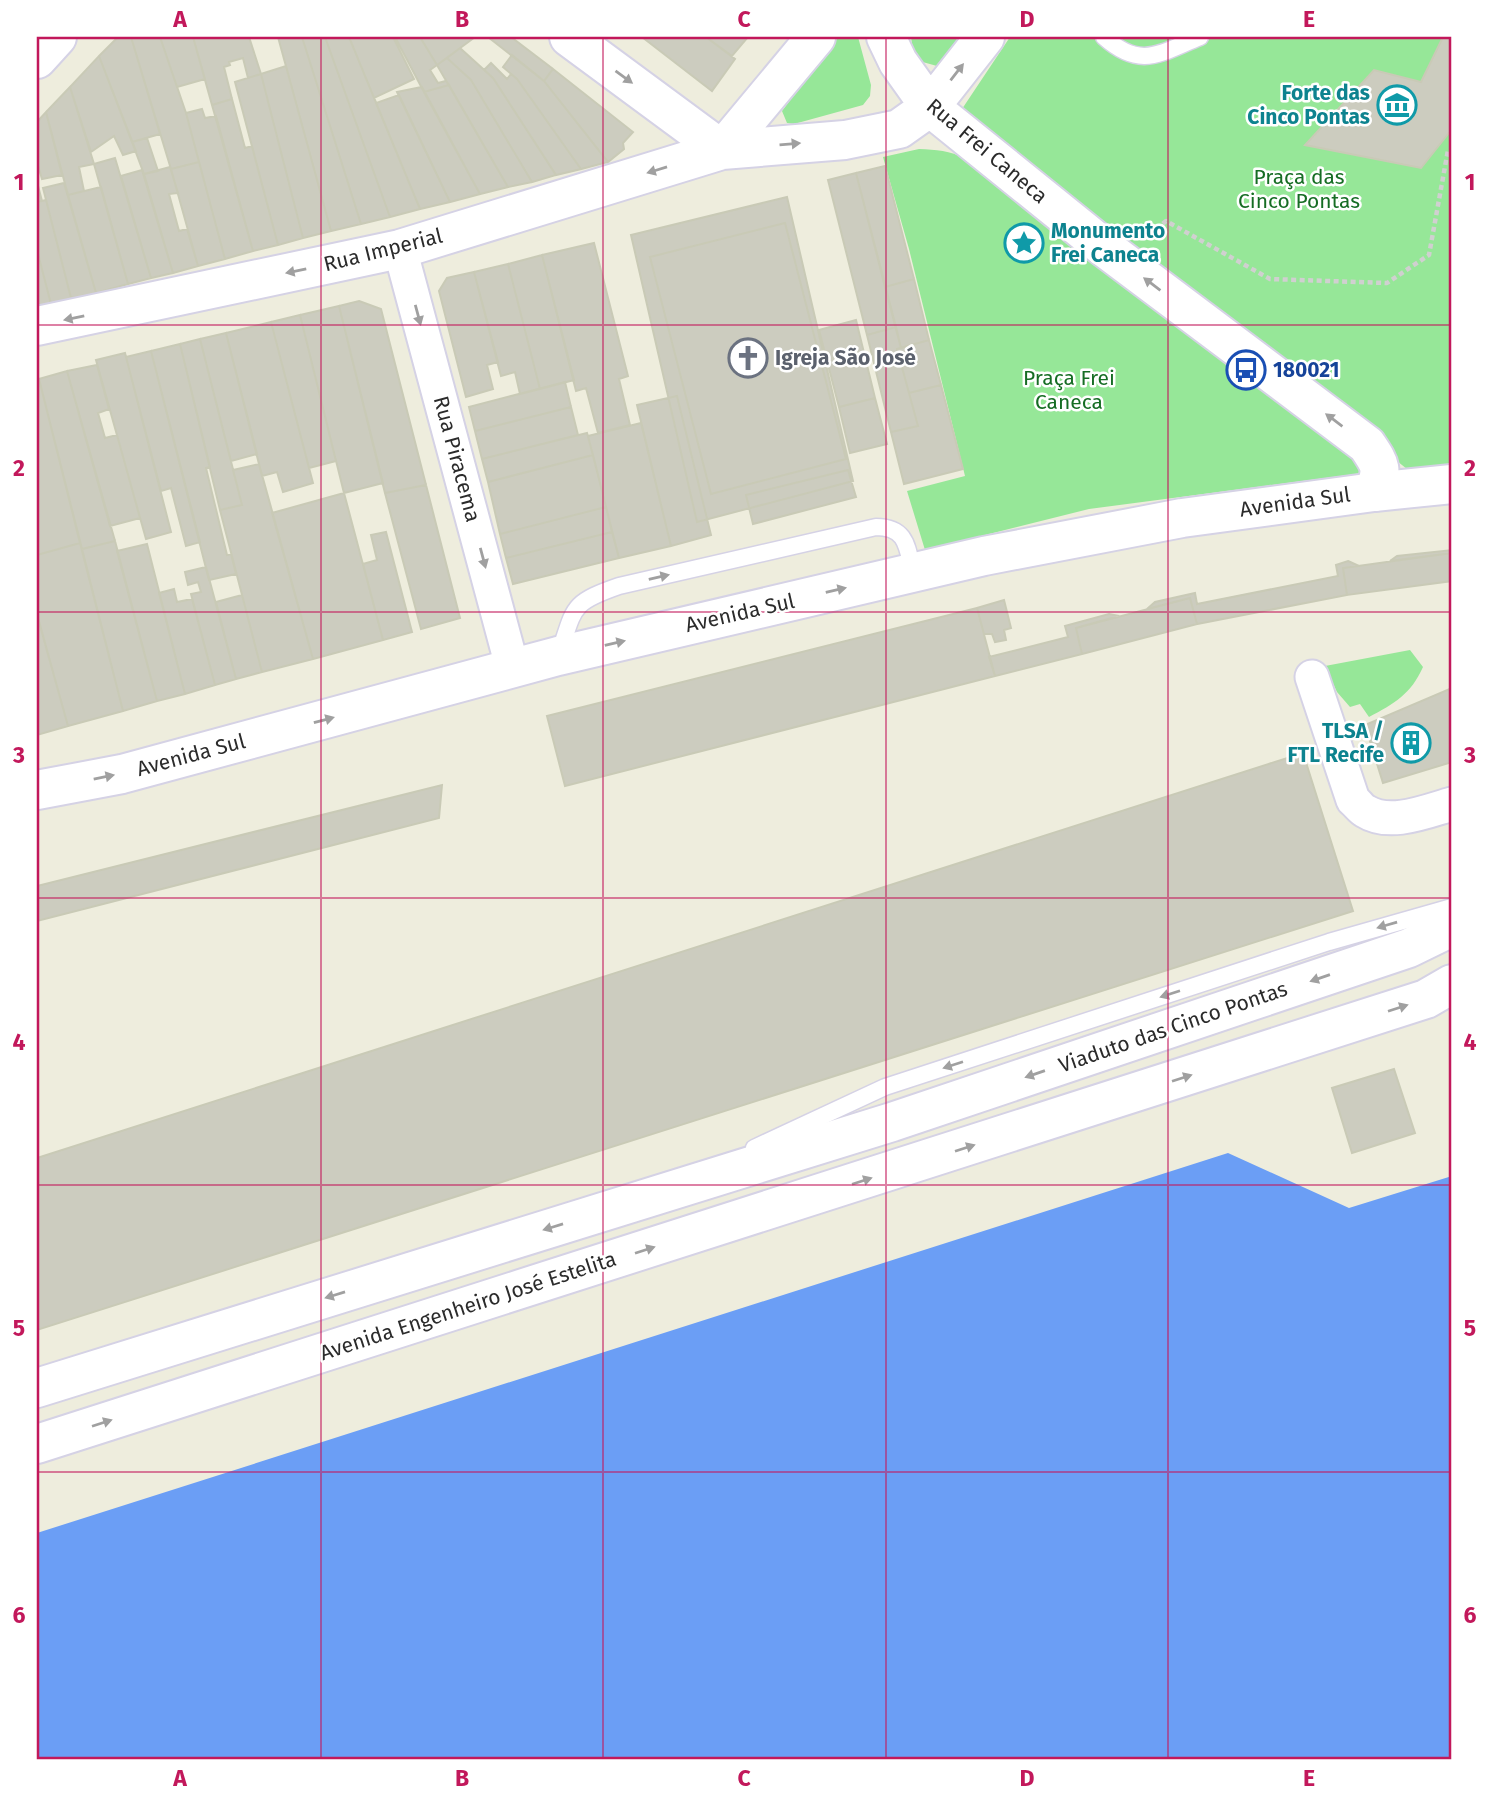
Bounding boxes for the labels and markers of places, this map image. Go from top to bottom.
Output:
place label: Forte das Cinco Pontas [1247,80,1370,130]
museum icon: Forte das Cinco Pontas [1376,84,1418,126]
place label: Monumento Frei Caneca [1051,218,1165,268]
place icon: Monumento Frei Caneca [1003,222,1045,264]
church icon: Igreja São José [727,337,769,379]
place label: Igreja São José [775,345,916,371]
bus stop icon: 180021 [1225,349,1267,391]
place label: 180021 [1273,357,1339,383]
place label: TLSA / FTL Recife [1288,718,1384,768]
building icon: TLSA / FTL Recife [1390,722,1432,764]

